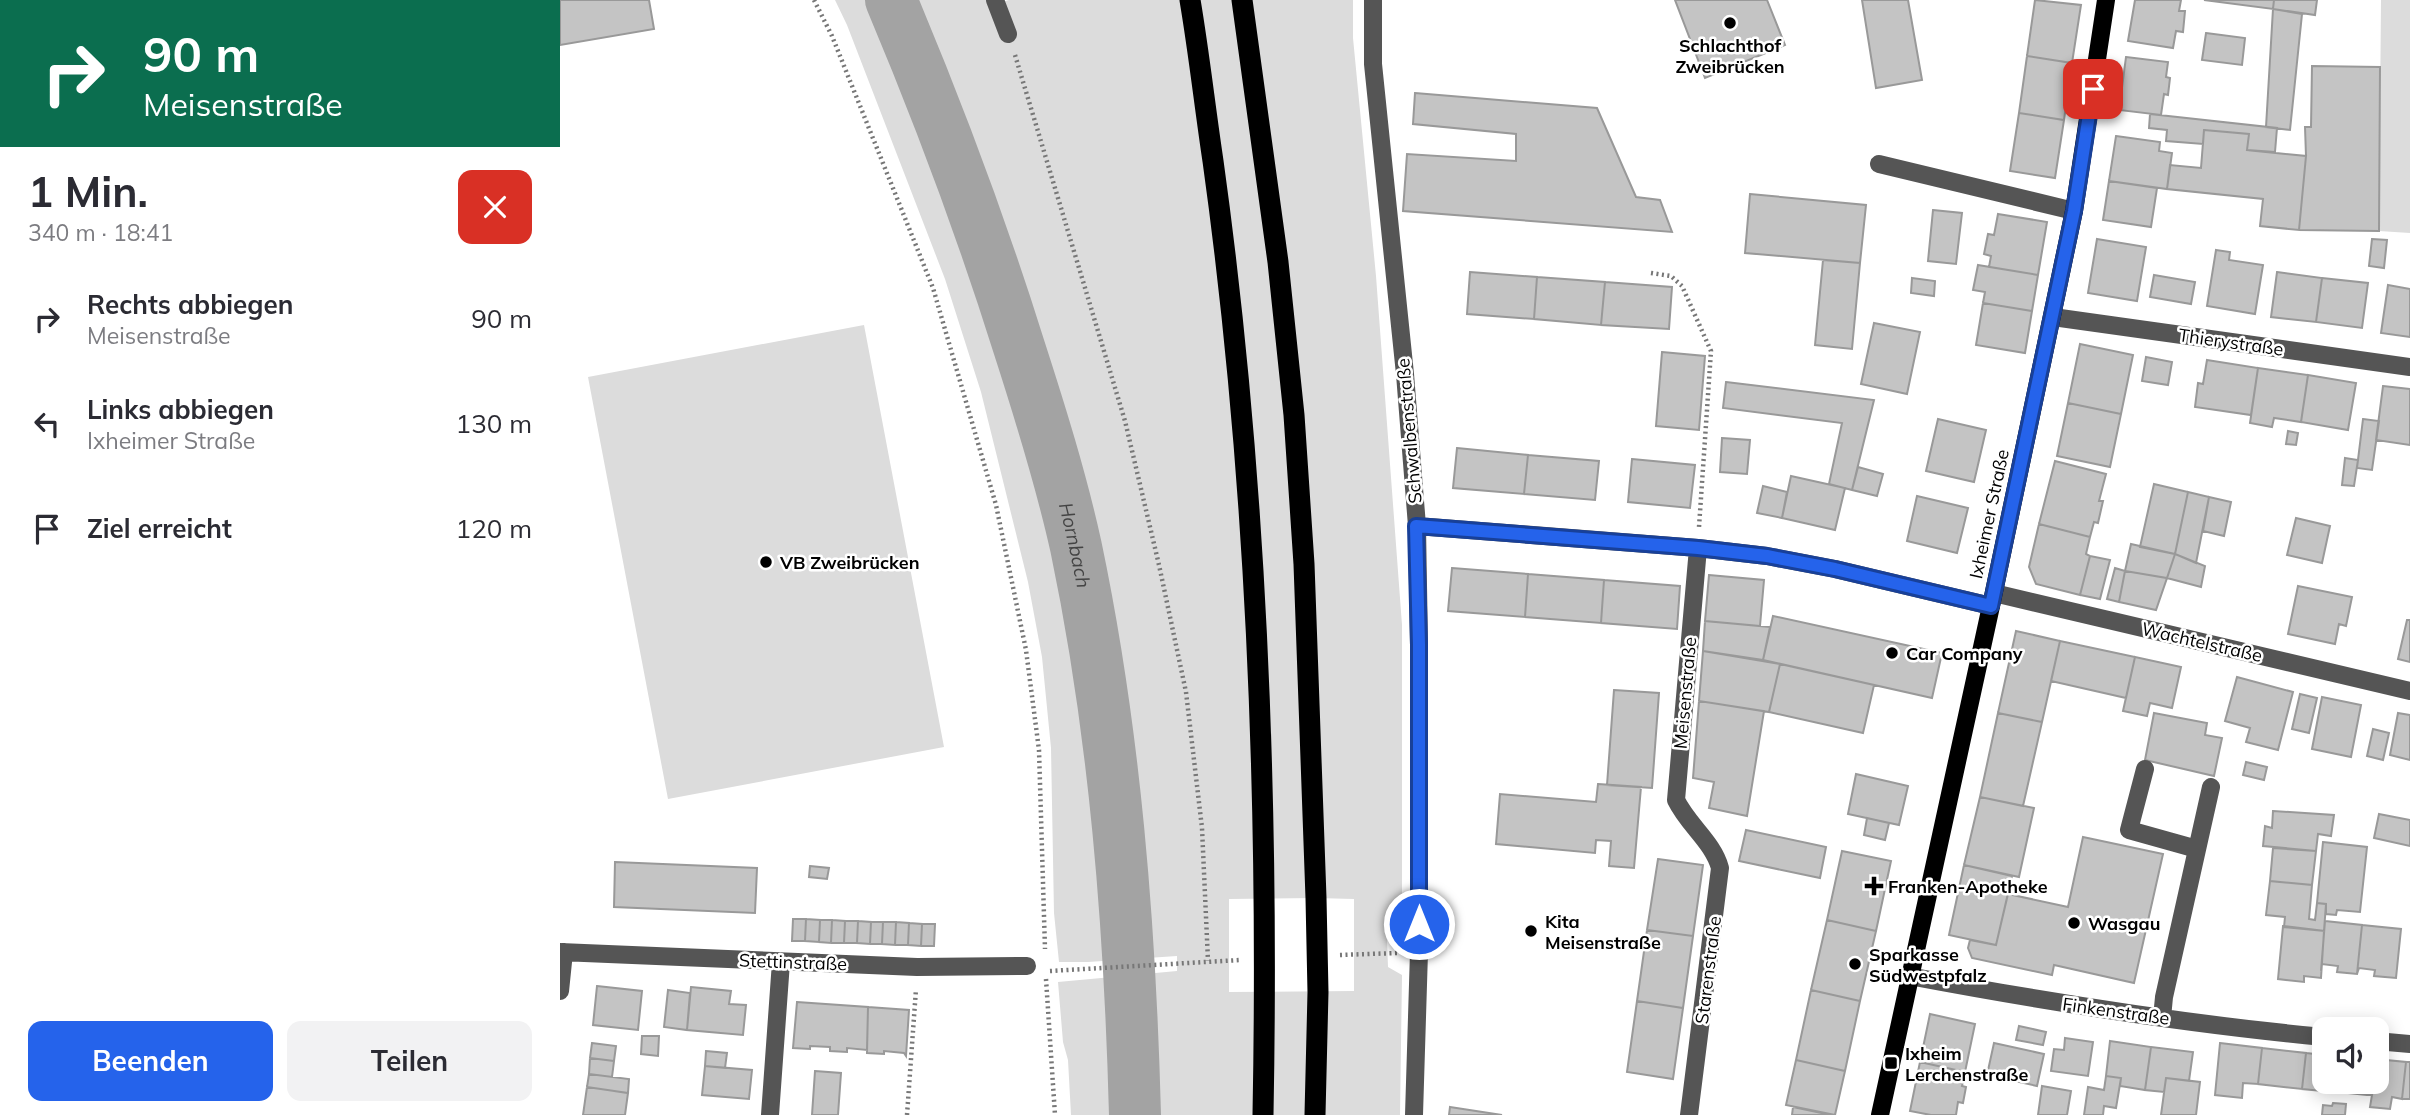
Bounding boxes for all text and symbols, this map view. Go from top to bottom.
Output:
marker: Schlachthof Zweibrücken [1722,15,1738,31]
text: 90 m [143,23,259,84]
icon: right [28,28,119,119]
place label: Schlachthof Zweibrücken [1675,34,1785,78]
pin [2063,59,2123,119]
icon: arrive [2074,70,2112,108]
text: Meisenstraße [143,84,343,124]
text: 1 Min. [28,165,148,218]
button: close [458,170,532,244]
text: 340 m · 18:41 [28,218,173,247]
text: Rechts abbiegen [87,288,293,321]
icon: right [28,300,66,338]
text: 90 m [471,302,532,335]
text: Meisenstraße [87,321,231,350]
street label: Thierystraße [2177,323,2285,361]
street label: Schwalbenstraße [1391,357,1427,505]
text: Links abbiegen [87,393,274,426]
icon: left [28,405,66,443]
text: 130 m [456,407,532,440]
text: Ixheimer Straße [87,426,255,455]
street label: Ixheimer Straße [1964,447,2014,581]
water label: Hornbach [1054,500,1096,590]
icon: arrive [28,510,66,548]
text: Ziel erreicht [87,512,232,545]
text: 120 m [456,512,532,545]
place label: VB Zweibrücken [779,551,920,574]
marker: VB Zweibrücken [758,554,774,570]
street label: Wachtelstraße [2139,617,2265,667]
street label: Meisenstraße [1669,636,1701,750]
place label: Car Company [1906,642,2023,665]
marker: Car Company [1884,645,1900,661]
place label: Franken-Apotheke [1888,875,2048,898]
marker: Franken-Apotheke [1866,878,1882,894]
position arrow [1382,887,1456,961]
place label: Kita Meisenstraße [1545,910,1661,954]
place label: Wasgau [2088,912,2160,935]
street label: Starenstraße [1690,915,1726,1025]
marker: Wasgau [2066,915,2082,931]
marker: Kita Meisenstraße [1523,923,1539,939]
place label: Sparkasse Südwestpfalz [1869,943,1987,987]
street label: Stettinstraße [739,949,847,975]
marker: Sparkasse Südwestpfalz [1847,956,1863,972]
street label: Finkenstraße [2061,992,2171,1030]
map controls [2312,1017,2389,1094]
button: sound [2312,1017,2389,1094]
button: Beenden [28,1021,273,1101]
button: Teilen [287,1021,532,1101]
place label: Ixheim Lerchenstraße [1905,1042,2028,1086]
marker: Ixheim Lerchenstraße [1883,1055,1899,1071]

